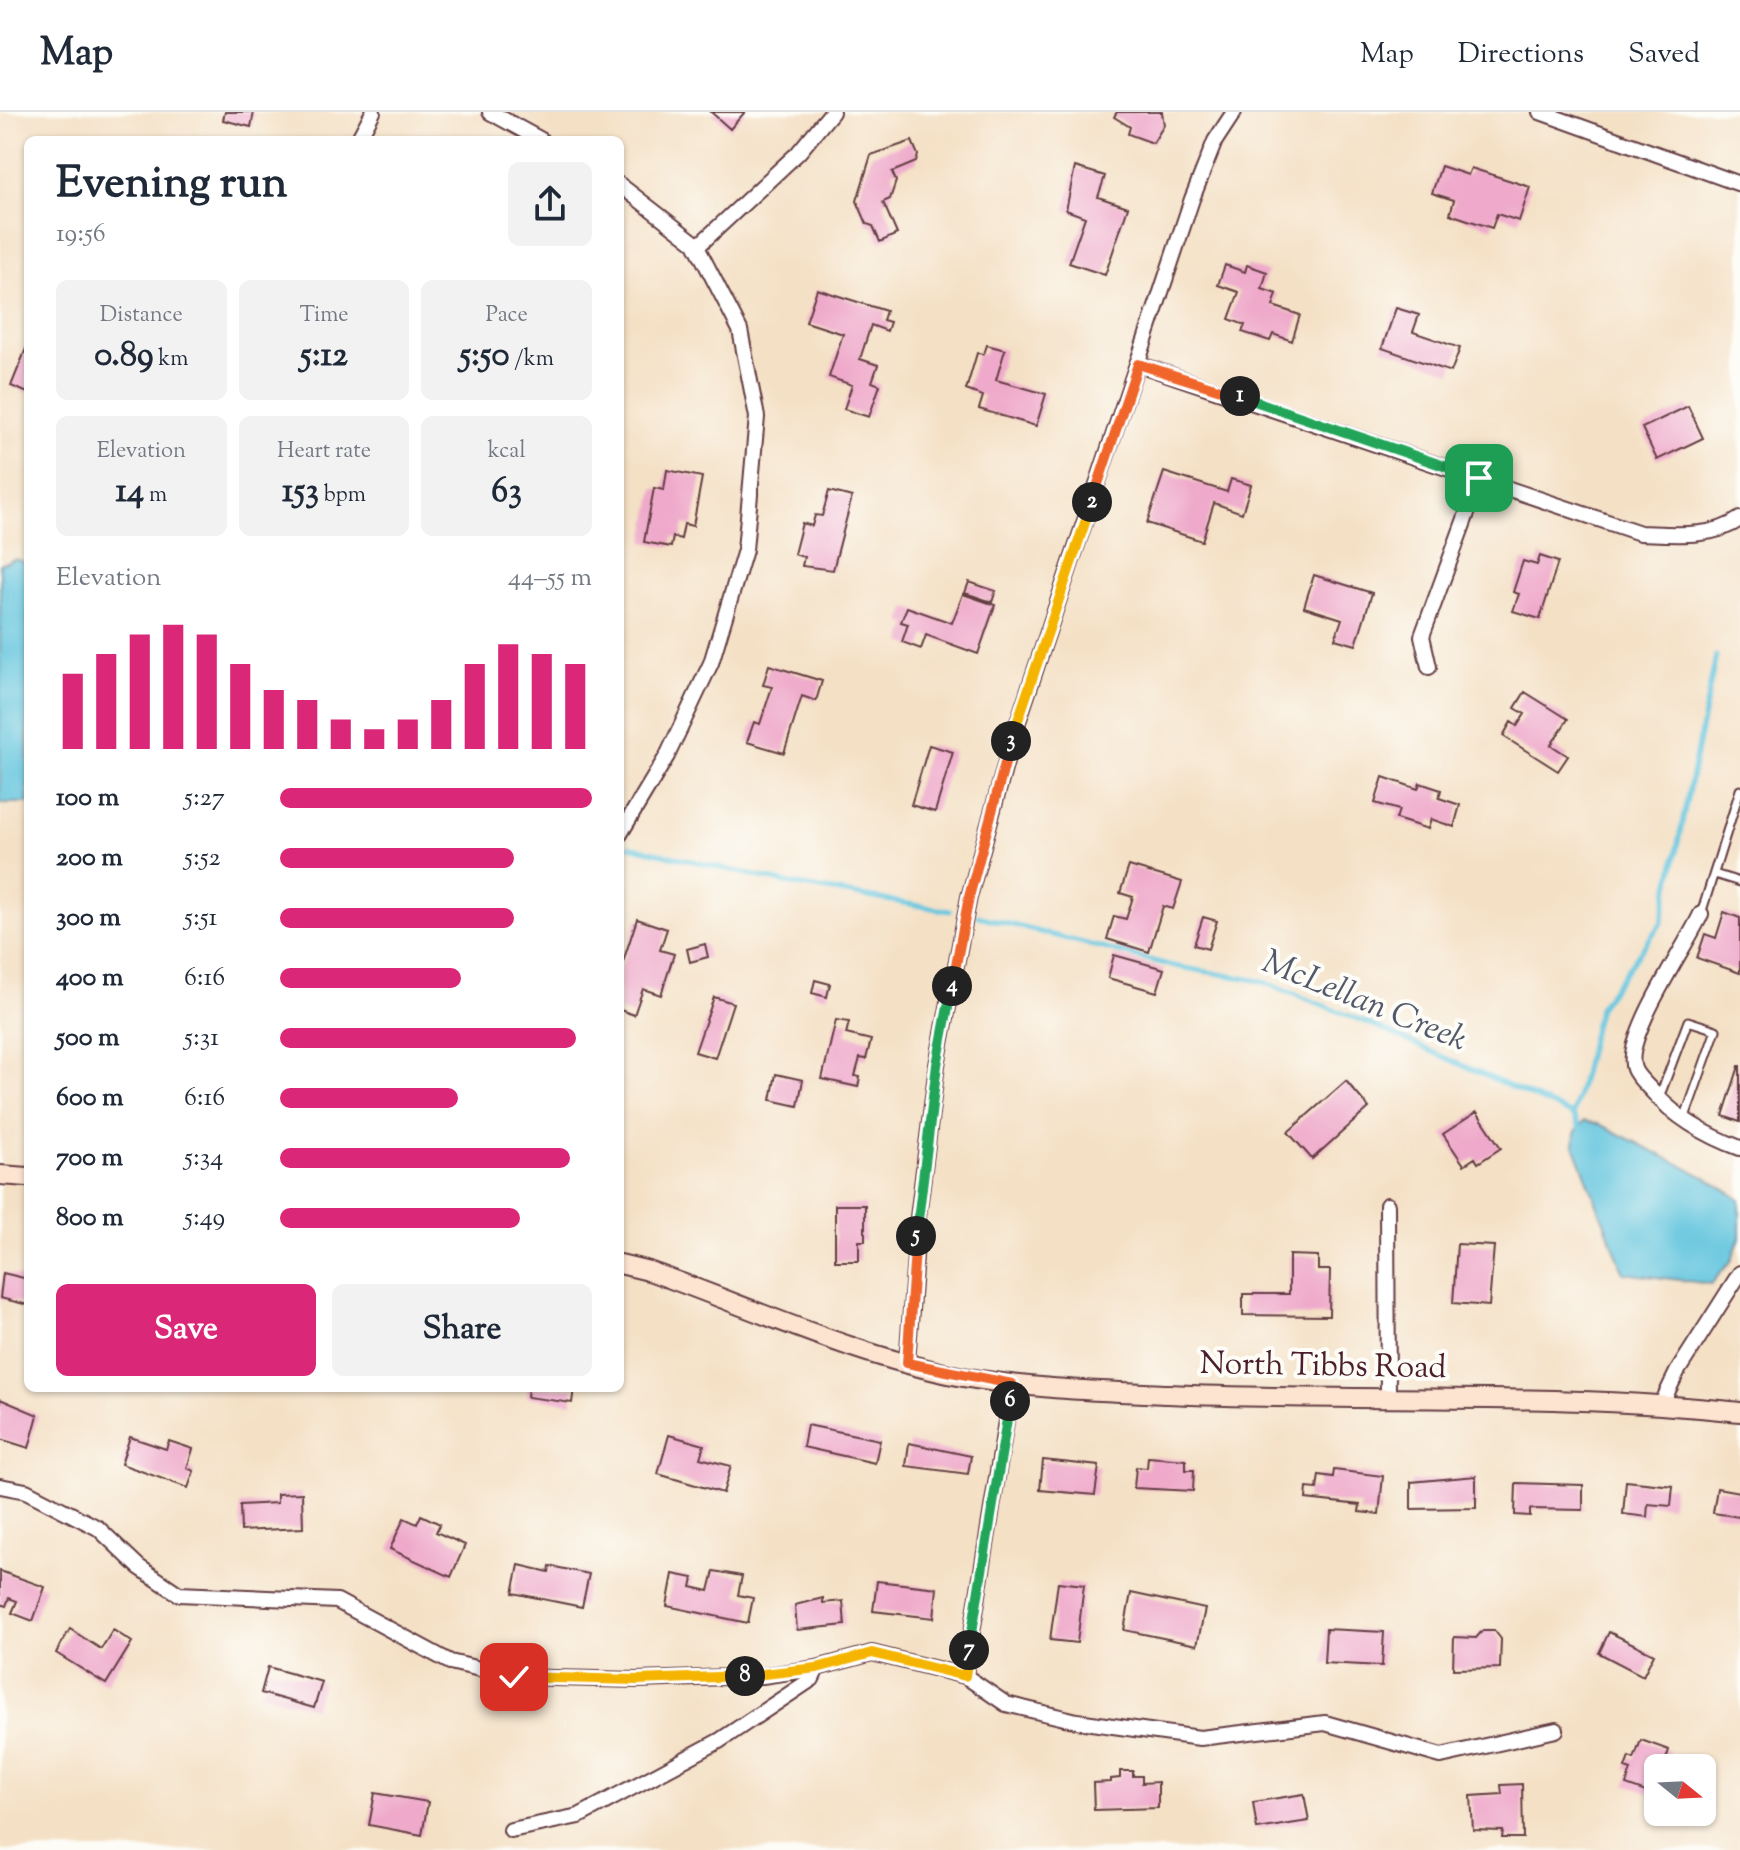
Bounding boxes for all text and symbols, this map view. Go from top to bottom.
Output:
text: Map [40,28,113,82]
text: Map [1360,35,1414,75]
text: Directions [1458,35,1584,75]
text: Saved [1628,35,1700,75]
text: Evening run [56,154,288,217]
button: share [508,162,592,246]
text: 19:56 [56,216,106,253]
text: Distance [100,300,183,332]
text: Time [300,300,348,332]
text: Pace [486,300,528,332]
text: 0.89 [94,332,153,381]
text: 5:12 [300,332,348,381]
text: 5:50 [459,332,509,381]
text: km [153,344,188,376]
text: /km [509,344,554,376]
pin: 1 [1220,376,1260,416]
text: 1 [1236,380,1244,412]
text: Elevation [97,436,186,468]
text: Heart rate [277,436,371,468]
text: kcal [488,436,526,468]
pin [1445,444,1513,512]
icon: arrive [1457,456,1501,500]
text: 14 [116,468,144,517]
text: 153 [282,468,319,517]
text: 63 [491,468,522,517]
text: m [144,480,167,512]
text: bpm [319,480,366,512]
pin: 2 [1072,482,1112,522]
text: 2 [1087,486,1097,518]
text: Elevation [56,560,161,597]
text: 44–55 m [508,560,592,597]
pin: 3 [991,721,1031,761]
text: 3 [1007,725,1015,757]
text: 100 m [56,780,119,817]
text: 5:27 [184,780,225,817]
text: 200 m [56,840,123,877]
text: 5:52 [184,840,221,877]
text: 300 m [56,900,121,937]
text: 5:51 [184,900,217,937]
water label: McLellan Creek [1254,939,1474,1065]
text: 400 m [56,960,123,997]
text: 6:16 [184,960,225,997]
pin: 4 [932,966,972,1006]
text: 4 [946,970,958,1002]
text: 500 m [56,1020,119,1057]
text: 5:31 [184,1020,219,1057]
text: 600 m [56,1080,123,1117]
text: 6:16 [184,1080,225,1117]
text: 700 m [56,1140,123,1177]
text: 5:34 [184,1140,223,1177]
text: 800 m [56,1200,124,1237]
text: 5:49 [184,1200,225,1237]
pin: 5 [896,1216,936,1256]
text: 5 [912,1220,920,1252]
button: Save [56,1284,316,1376]
button: Share [332,1284,592,1376]
street label: North Tibbs Road [1199,1342,1447,1392]
pin: 6 [990,1381,1030,1421]
text: 6 [1005,1385,1015,1417]
pin: 7 [949,1630,989,1670]
text: 7 [963,1634,975,1666]
pin [480,1643,548,1711]
icon: check [492,1655,536,1699]
pin: 8 [725,1656,765,1696]
text: 8 [739,1660,751,1692]
north arrow [1644,1754,1716,1826]
map controls [1644,1754,1716,1826]

